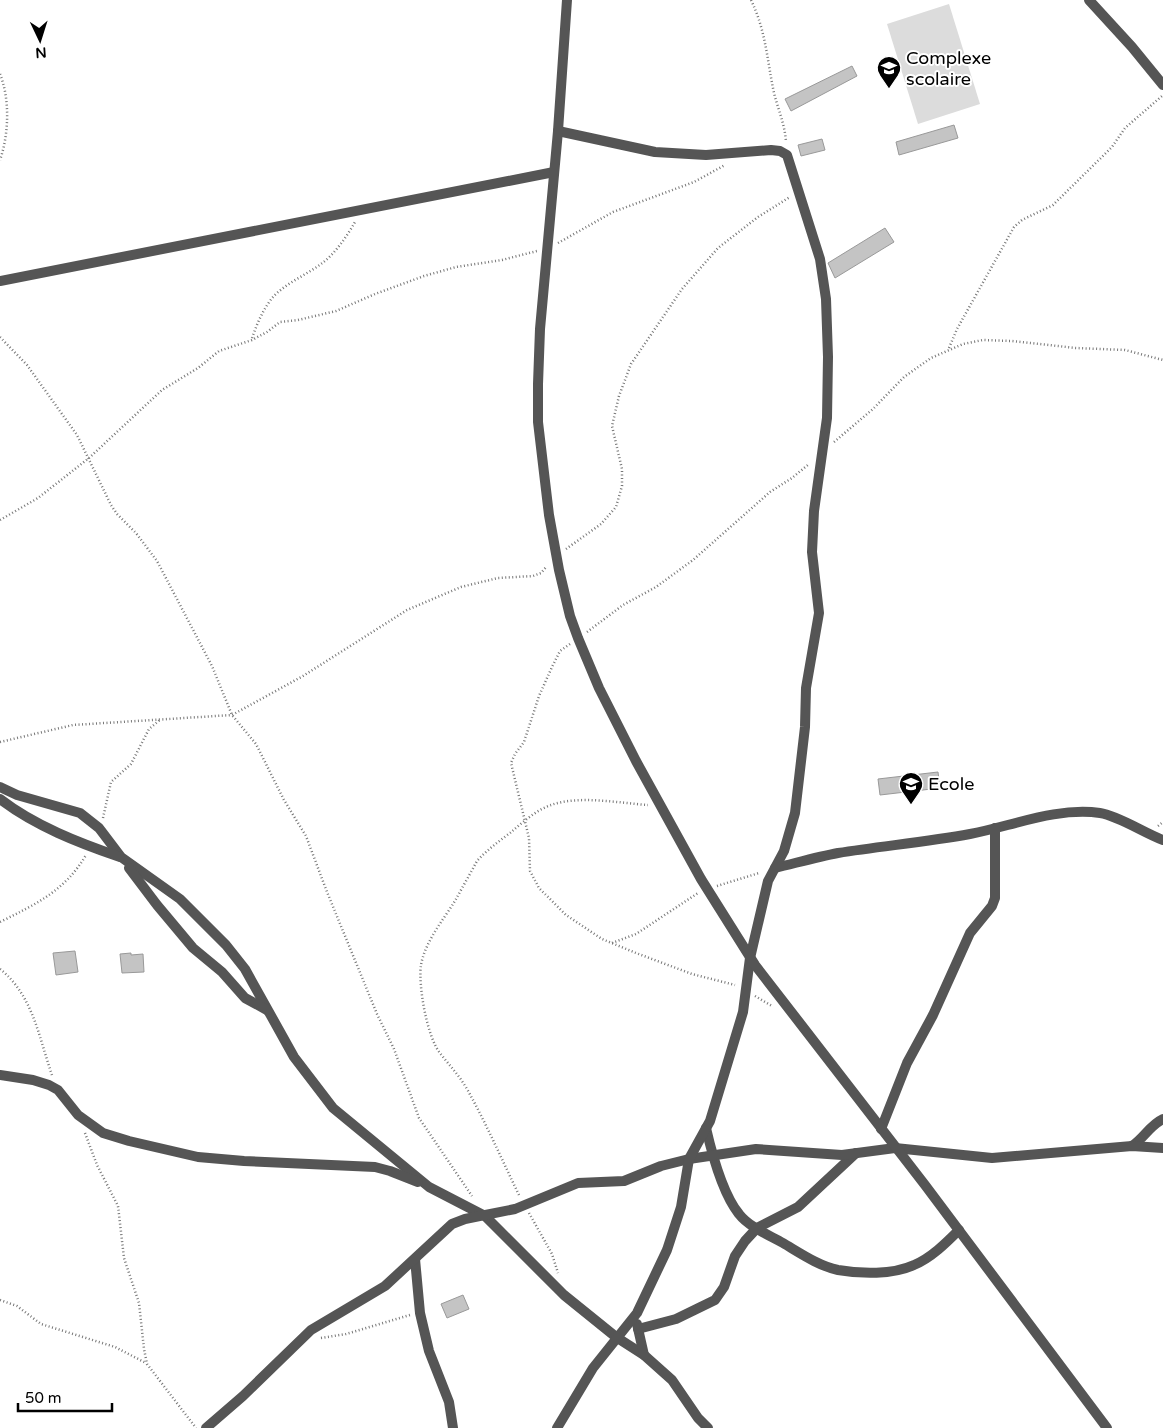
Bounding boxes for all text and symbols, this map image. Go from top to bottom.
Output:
north arrow [15,15,65,65]
text: N [35,44,47,61]
place label: Complexe scolaire [906,47,991,90]
school or university icon: Complexe scolaire [876,55,902,89]
school or university icon: Ecole [898,771,924,805]
place label: Ecole [928,773,974,795]
scale bar [18,1380,111,1412]
text: 50 m [25,1389,62,1407]

